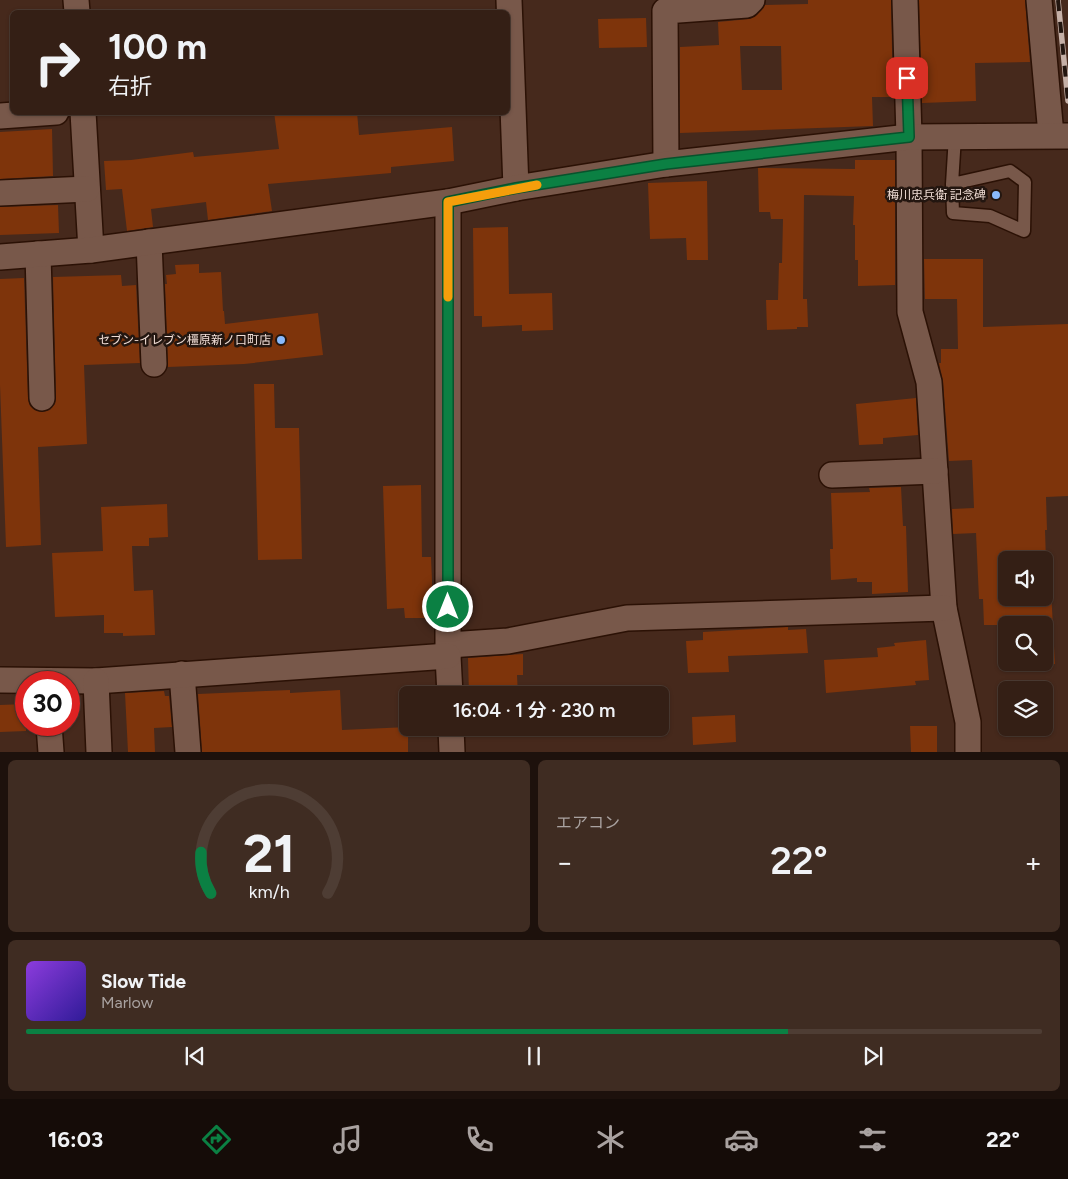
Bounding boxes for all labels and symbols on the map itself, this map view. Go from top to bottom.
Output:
pin [886,57,928,99]
place label: 梅川忠兵衛 記念碑 [887,188,986,202]
marker: 梅川忠兵衛 記念碑 [990,189,1002,201]
place label: セブン-イレブン橿原新ノ口町店 [98,333,271,347]
marker: セブン-イレブン橿原新ノ口町店 [275,334,287,346]
position arrow [421,580,473,632]
speed limit sign: 30 [15,671,80,736]

